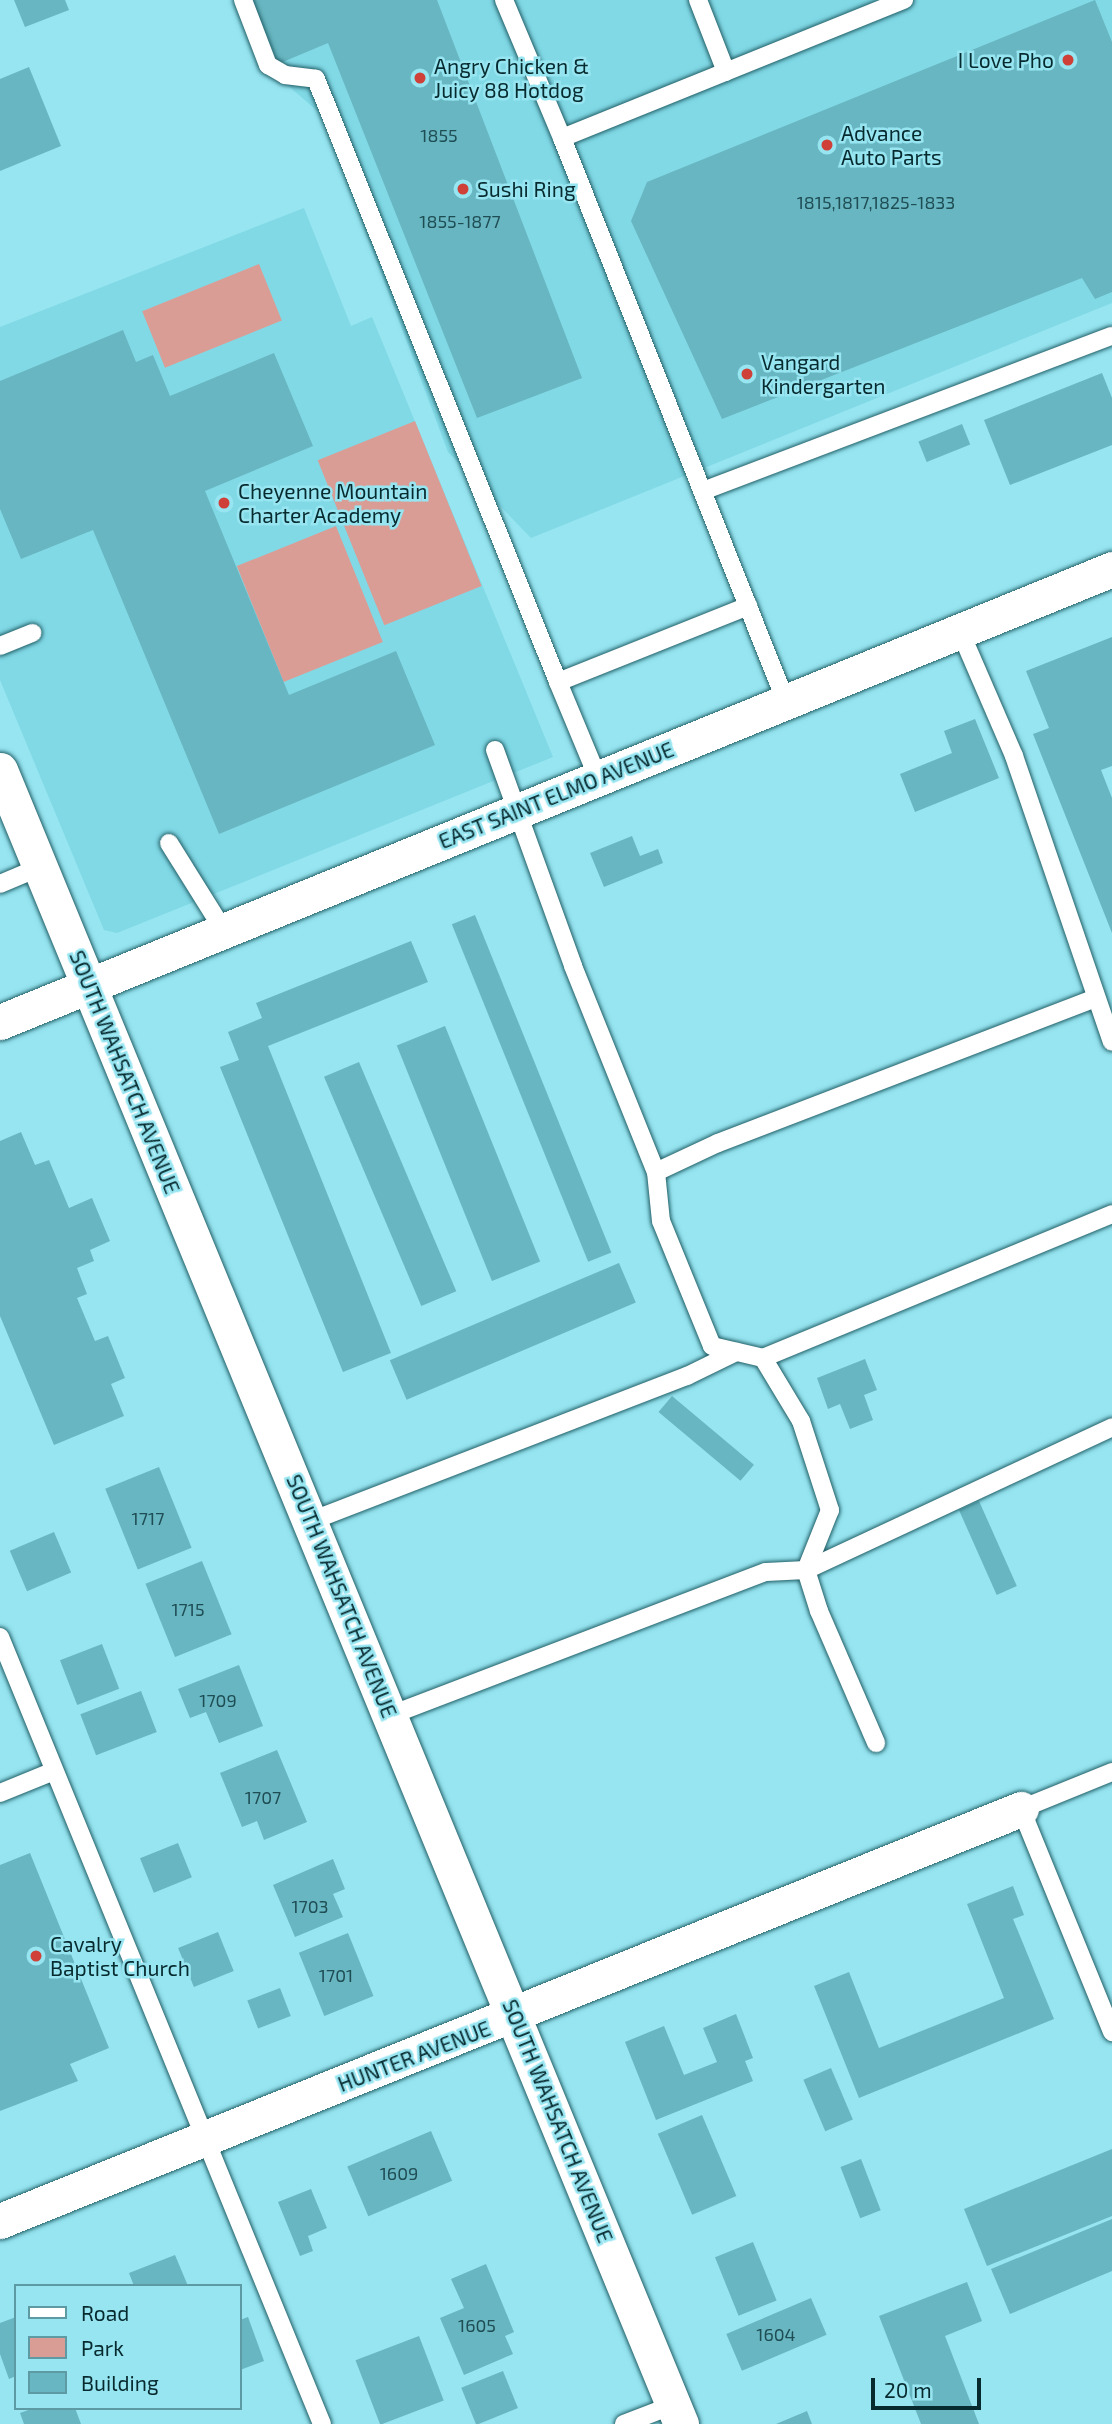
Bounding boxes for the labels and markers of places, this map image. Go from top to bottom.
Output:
place label: I Love Pho [958,47,1054,73]
marker: I Love Pho [1060,52,1076,68]
place label: Angry Chicken & Juicy 88 Hotdog [434,53,590,103]
marker: Angry Chicken & Juicy 88 Hotdog [412,70,428,86]
place label: Advance Auto Parts [841,120,942,170]
marker: Advance Auto Parts [819,137,835,153]
place label: Sushi Ring [477,176,576,202]
marker: Sushi Ring [455,181,471,197]
place label: Vangard Kindergarten [761,349,886,399]
marker: Vangard Kindergarten [739,366,755,382]
place label: Cheyenne Mountain Charter Academy [238,478,427,528]
marker: Cheyenne Mountain Charter Academy [216,495,232,511]
place label: Cavalry Baptist Church [50,1931,190,1981]
marker: Cavalry Baptist Church [28,1948,44,1964]

